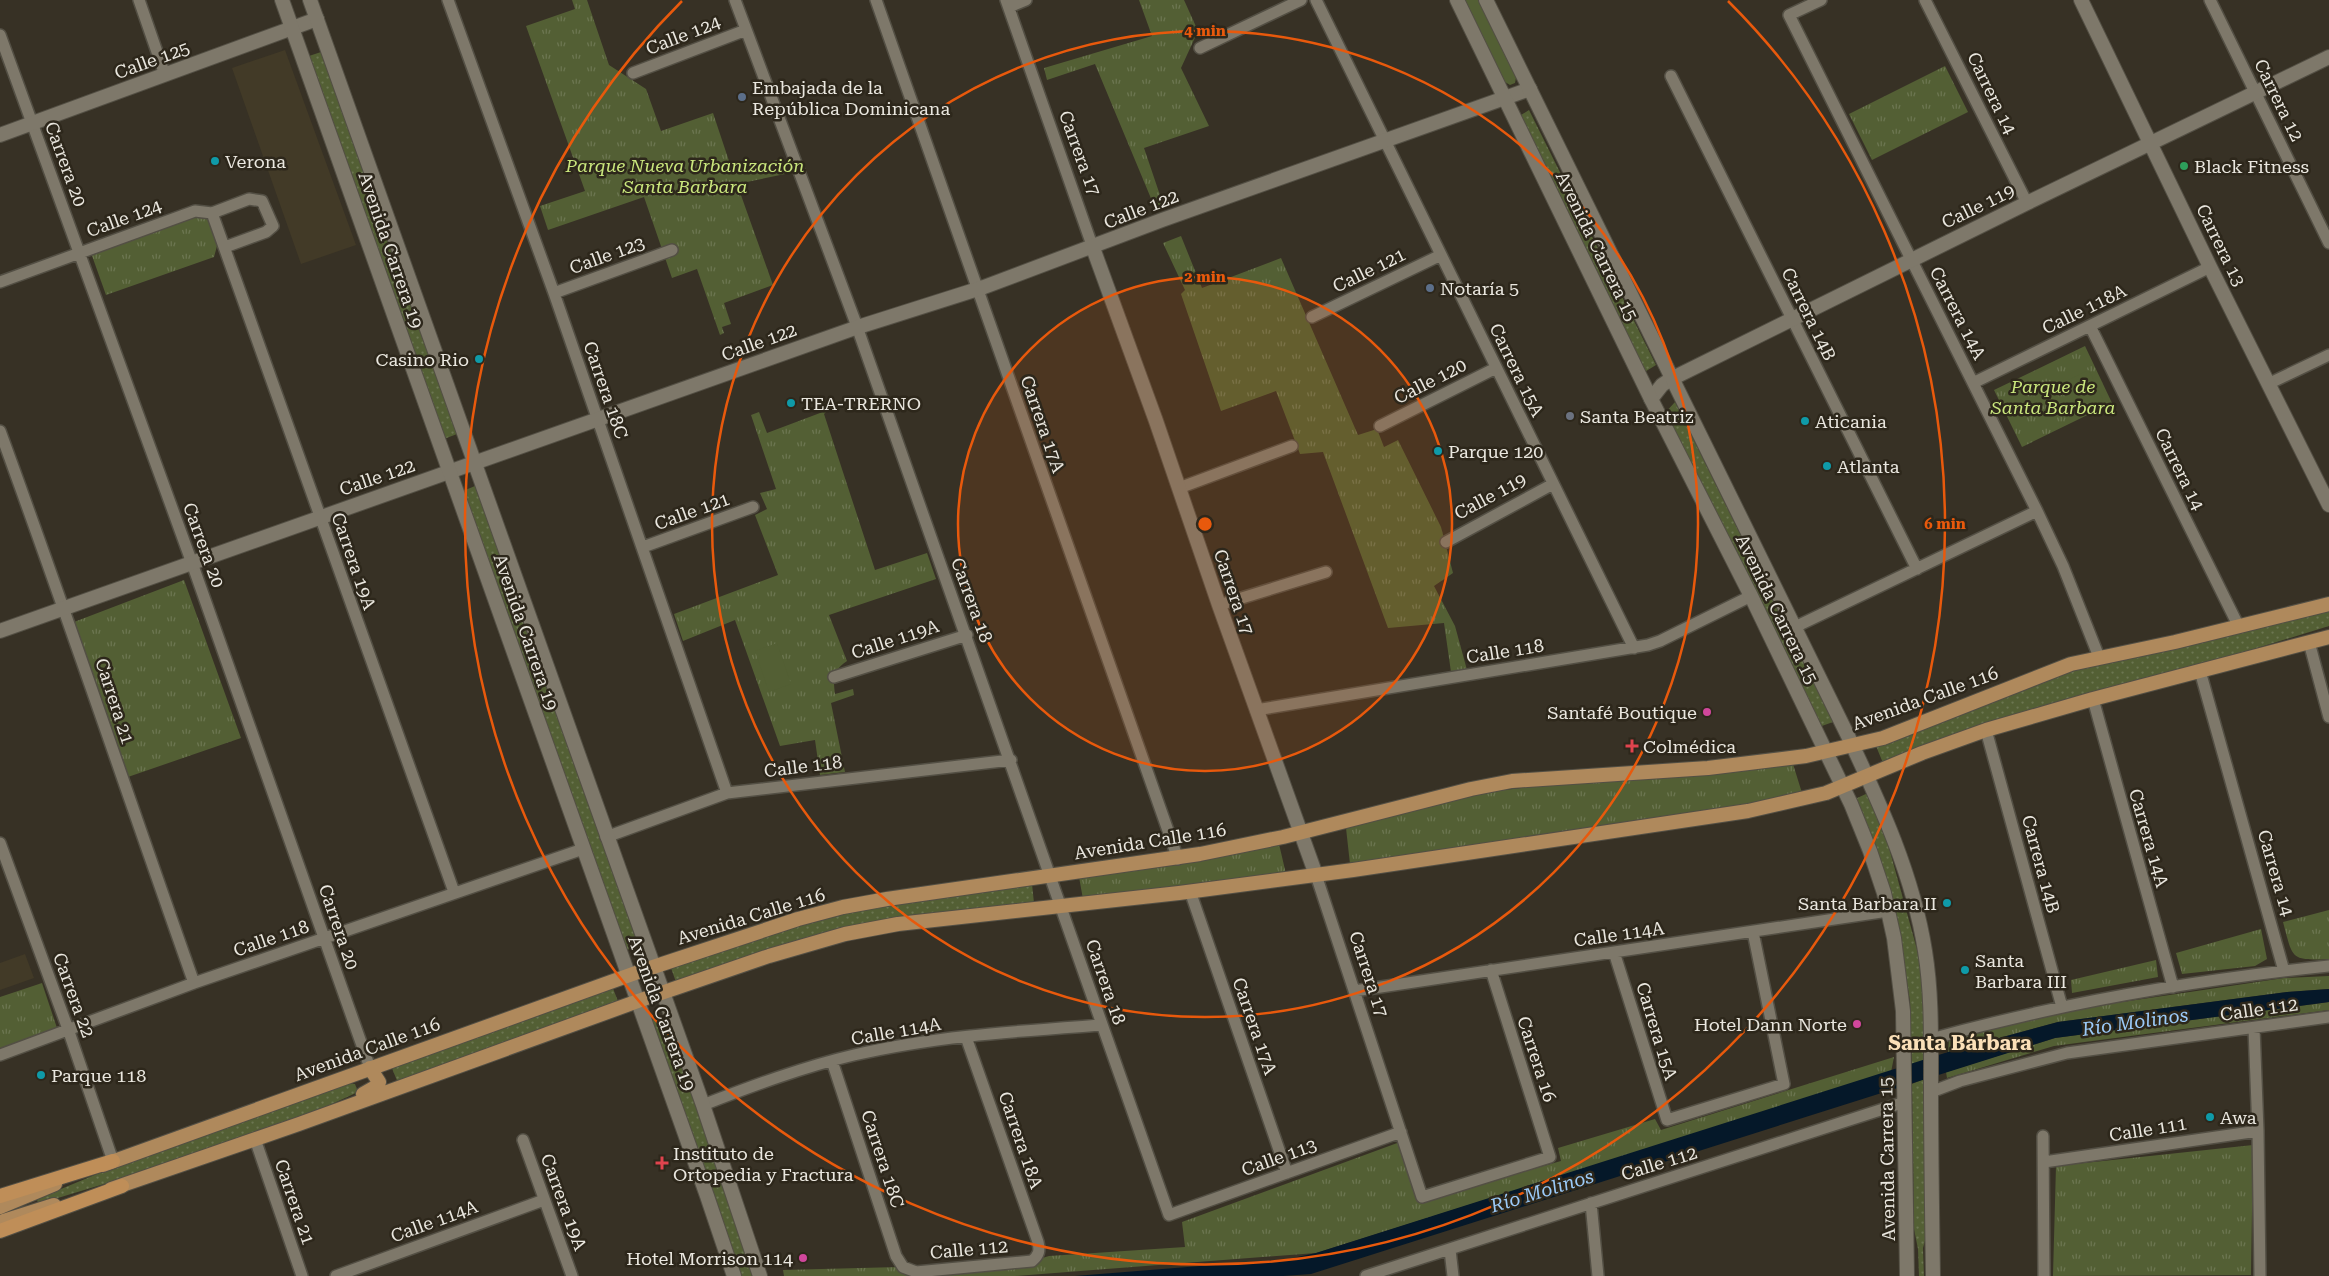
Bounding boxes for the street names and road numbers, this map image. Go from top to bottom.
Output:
street label: Calle 124 [643,11,723,59]
street label: Calle 125 [112,37,192,83]
street label: Carrera 14 [1963,48,2021,138]
street label: Carrera 12 [2250,55,2308,145]
street label: Carrera 17 [1055,108,1105,198]
street label: Carrera 20 [41,119,91,209]
street label: Avenida Carrera 15 [1552,168,1642,324]
street label: Avenida Carrera 19 [354,169,428,331]
street label: Calle 119 [1938,179,2018,233]
street label: Calle 122 [1101,185,1181,233]
street label: Calle 124 [84,195,164,241]
street label: Carrera 13 [2192,200,2250,290]
street label: Calle 123 [567,232,647,278]
street label: Calle 121 [1329,243,1409,297]
street label: Carrera 14A [1926,263,1991,363]
street label: Carrera 14B [1777,264,1841,364]
street label: Calle 118A [2038,279,2130,338]
street label: Calle 122 [719,319,799,365]
street label: Carrera 15A [1485,320,1549,421]
street label: Carrera 18C [580,338,633,442]
street label: Calle 120 [1390,354,1470,408]
street label: Carrera 17A [1017,373,1070,476]
street label: Carrera 14 [2151,424,2209,514]
street label: Calle 122 [336,454,418,500]
street label: Calle 119 [1450,468,1530,524]
street label: Calle 121 [652,488,732,534]
street label: Carrera 20 [179,500,229,590]
street label: Carrera 19A [328,510,381,613]
street label: Avenida Carrera 15 [1732,531,1822,687]
street label: Carrera 17 [1210,547,1258,637]
street label: Avenida Carrera 19 [489,551,563,713]
street label: Carrera 18 [947,555,997,645]
street label: Calle 119A [848,615,942,663]
street label: Calle 118 [1465,634,1545,668]
street label: Carrera 21 [91,656,139,746]
street label: Avenida Calle 116 [1849,662,2001,734]
street label: Calle 118 [763,751,843,781]
street label: Carrera 14A [2125,786,2173,890]
street label: Carrera 14B [2018,813,2064,915]
street label: Avenida Calle 116 [1072,819,1228,863]
street label: Carrera 14 [2254,827,2298,919]
street label: Carrera 20 [315,882,363,972]
street label: Avenida Calle 116 [674,883,828,949]
street label: Calle 118 [230,915,312,961]
street label: Calle 114A [1572,917,1666,951]
street label: Carrera 17 [1345,929,1393,1019]
street label: Avenida Carrera 19 [624,932,700,1094]
street label: Carrera 18 [1082,937,1130,1027]
street label: Carrera 22 [49,950,99,1040]
street label: Carrera 17A [1229,975,1282,1078]
street label: Carrera 15A [1632,979,1682,1083]
street label: Calle 112 [2219,993,2299,1025]
street label: Avenida Calle 116 [291,1013,443,1085]
street label: Calle 114A [849,1013,943,1049]
street label: Carrera 16 [1513,1014,1561,1104]
street label: Avenida Carrera 15 [1875,1077,1899,1241]
street label: Carrera 18A [995,1089,1048,1192]
street label: Carrera 18C [857,1107,909,1211]
street label: Calle 111 [2108,1112,2188,1146]
street label: Calle 113 [1239,1134,1319,1180]
street label: Calle 112 [1618,1141,1700,1185]
street label: Carrera 19A [537,1151,591,1254]
street label: Carrera 21 [271,1157,319,1247]
street label: Calle 114A [388,1195,481,1246]
street label: Calle 112 [929,1235,1009,1263]

